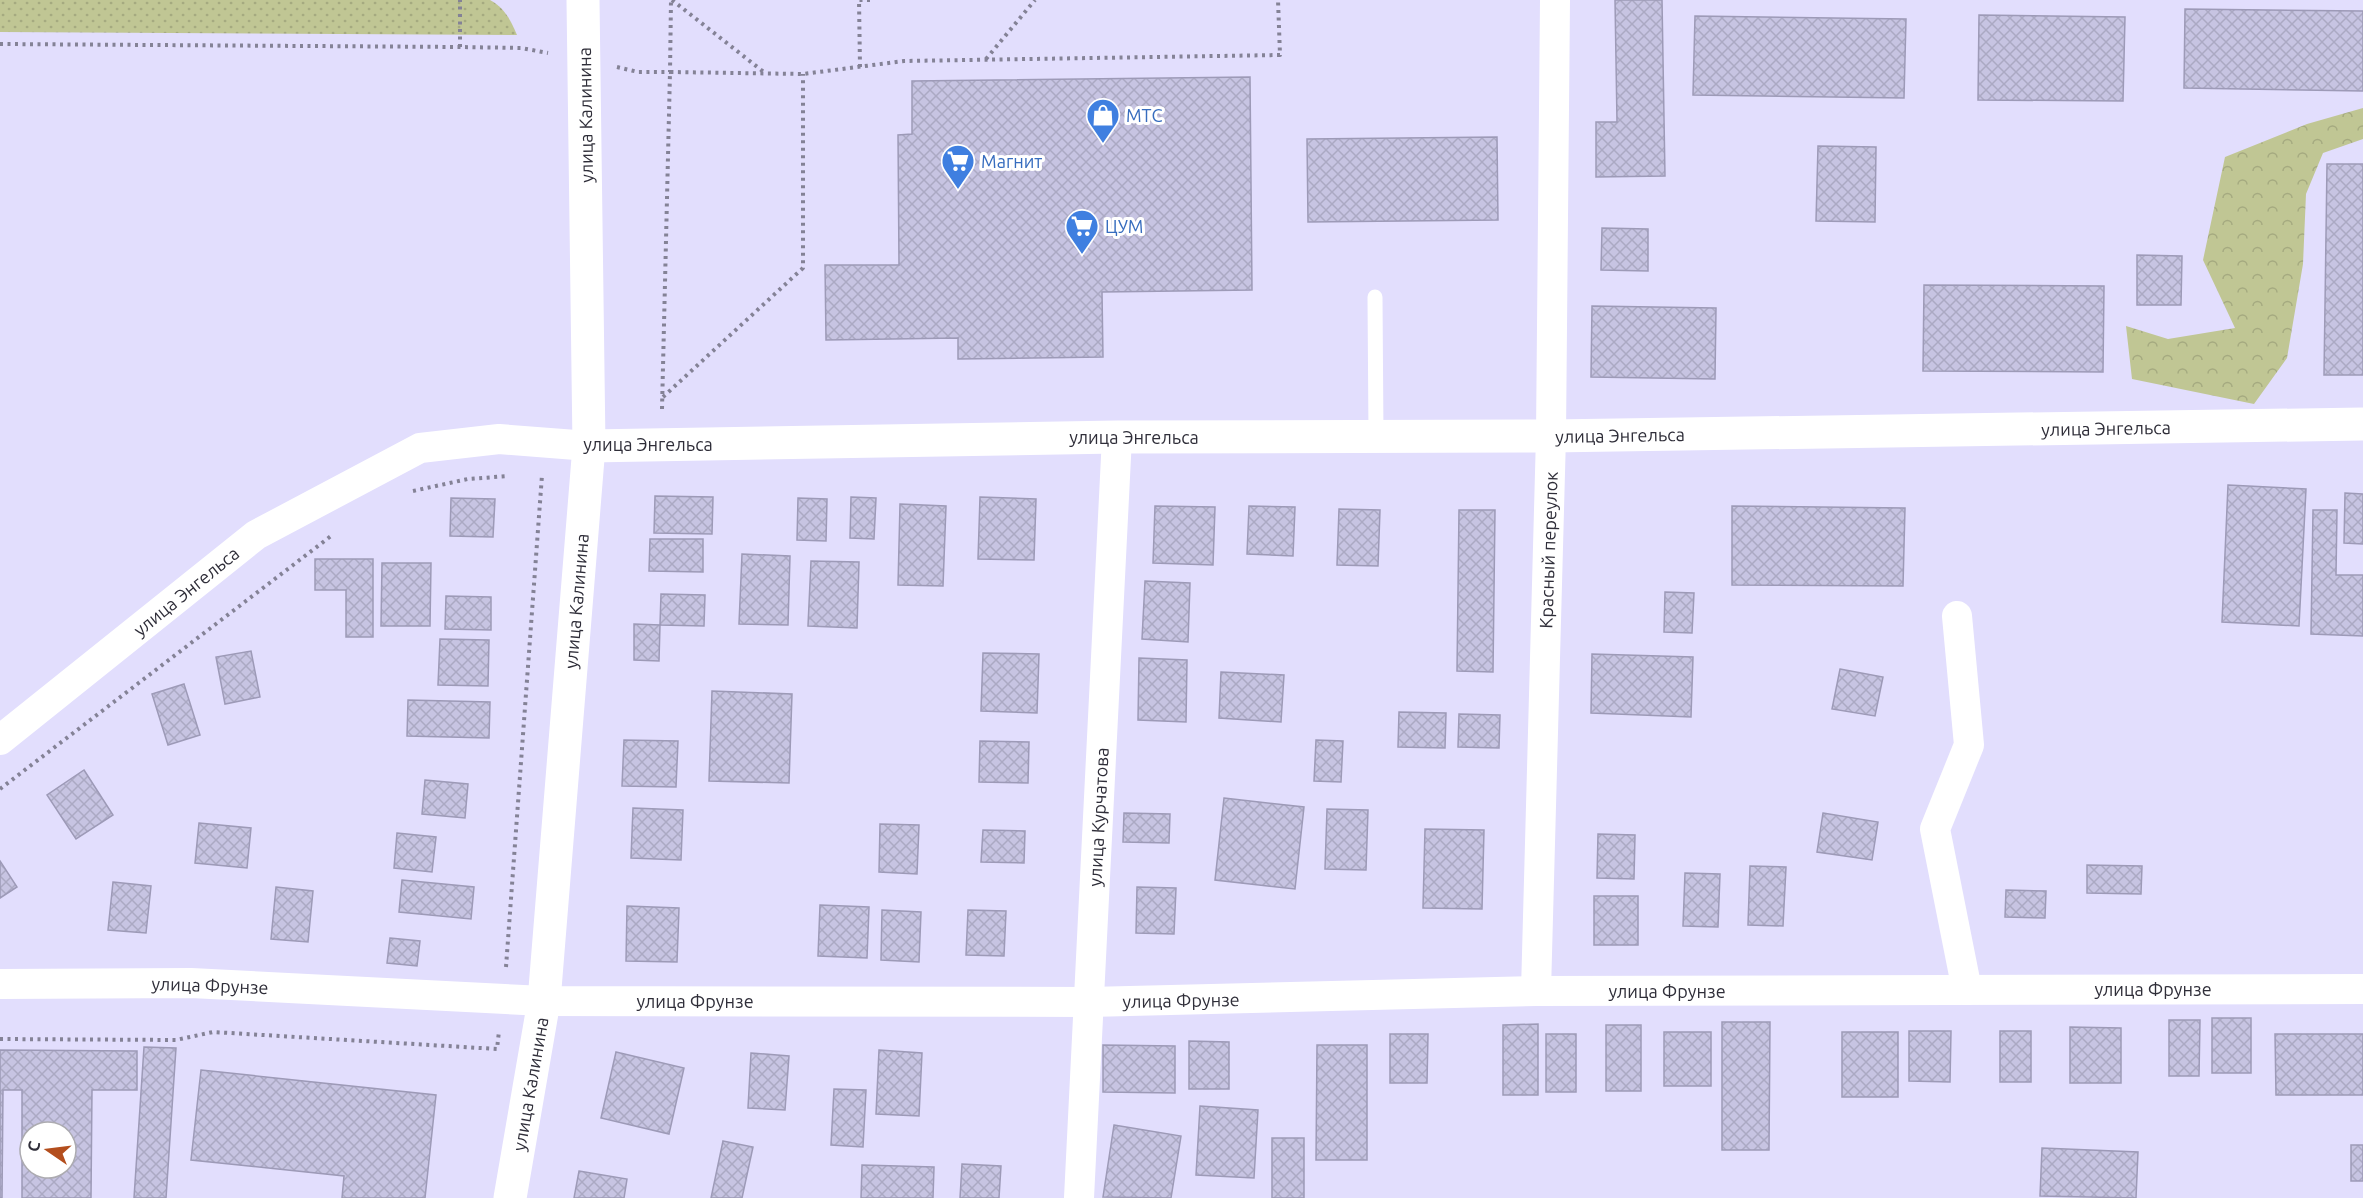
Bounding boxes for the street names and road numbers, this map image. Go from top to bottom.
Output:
street label: улица Калинина [574,47,596,183]
street label: улица Энгельса [2041,417,2171,439]
street label: улица Энгельса [1555,424,1685,446]
street label: улица Энгельса [1069,427,1199,447]
street label: улица Энгельса [583,434,713,454]
street label: Красный переулок [1535,471,1561,629]
street label: улица Калинина [560,533,592,669]
street label: улица Энгельса [129,542,243,640]
street label: улица Курчатова [1084,747,1112,887]
street label: улица Фрунзе [151,973,269,997]
street label: улица Фрунзе [2094,979,2212,999]
street label: улица Фрунзе [1608,981,1726,1001]
street label: улица Фрунзе [1122,989,1240,1011]
street label: улица Фрунзе [636,991,754,1011]
street label: улица Калинина [508,1015,552,1153]

